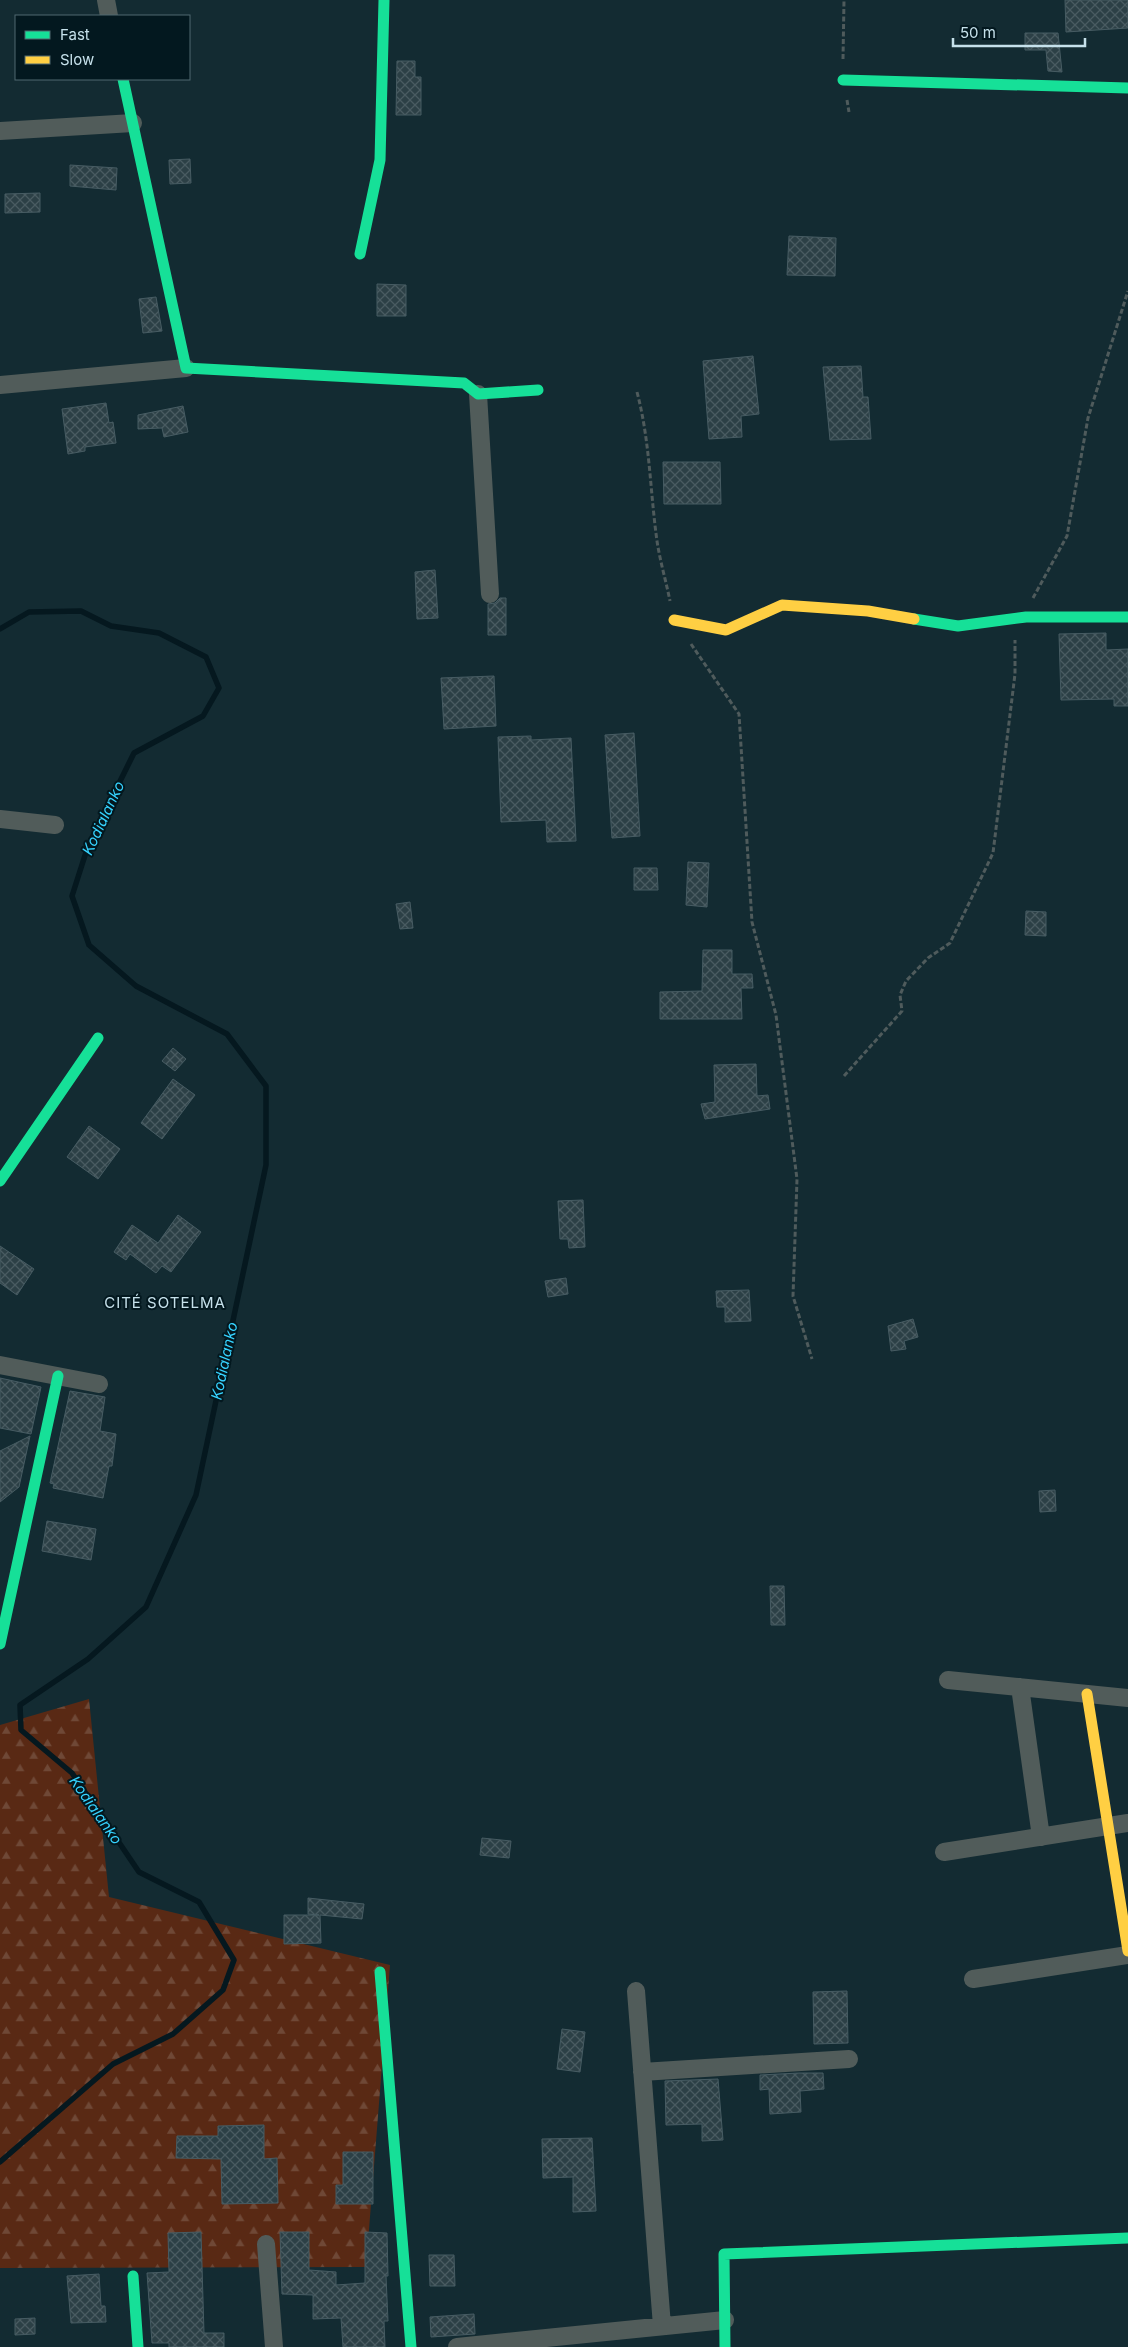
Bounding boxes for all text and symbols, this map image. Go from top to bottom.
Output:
legend [15,15,190,80]
scale bar [953,15,1086,47]
text: 50 m [960,23,996,42]
text: Fast [60,25,90,44]
text: Slow [60,50,94,69]
water label: Kodialanko [78,778,128,858]
district label: CITÉ SOTELMA [104,1293,226,1312]
water label: Kodialanko [206,1320,242,1402]
water label: Kodialanko [66,1772,126,1848]

